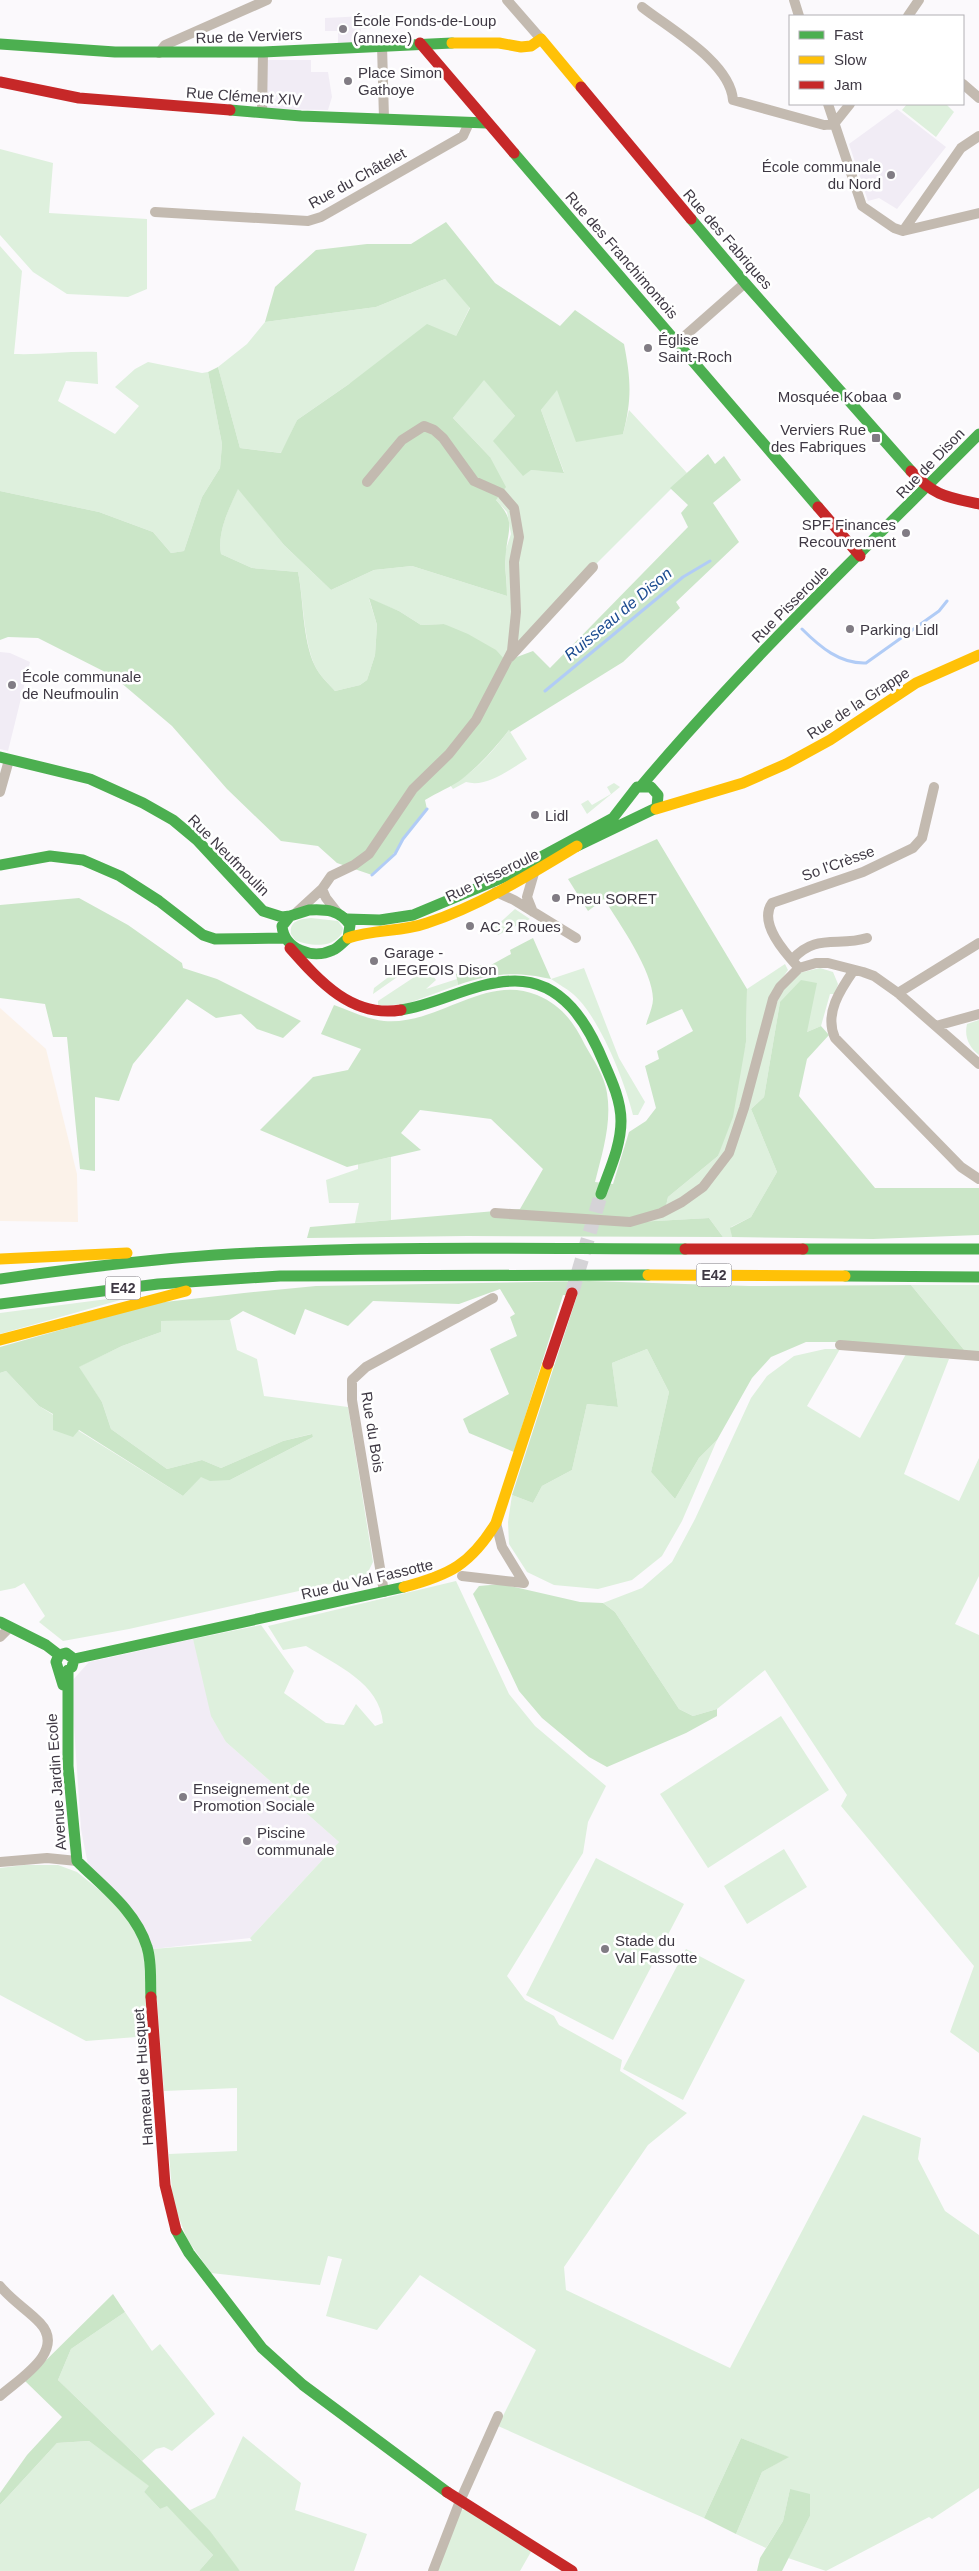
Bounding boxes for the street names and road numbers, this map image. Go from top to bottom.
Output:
street label: Rue de Verviers [195,26,303,46]
street label: Rue Clément XIV [186,83,302,109]
street label: Rue du Châtelet [305,144,409,212]
street label: Rue des Fabriques [680,186,776,292]
street label: Rue des Franchimontois [562,188,682,322]
street label: Rue de Dison [892,424,968,502]
street label: Rue Pisseroule [748,562,832,646]
street label: Rue de la Grappe [804,664,912,742]
street label: Rue Neufmoulin [185,811,273,899]
street label: So l'Crèsse [799,842,877,884]
street label: Rue Pisseroule [443,845,541,905]
road number: E42 [696,1264,732,1286]
road number: E42 [106,1276,140,1300]
street label: Rue du Bois [358,1390,388,1474]
street label: Rue du Val Fassotte [299,1556,435,1602]
street label: Avenue Jardin Ecole [43,1713,69,1851]
street label: Hameau de Husquet [130,2007,156,2146]

